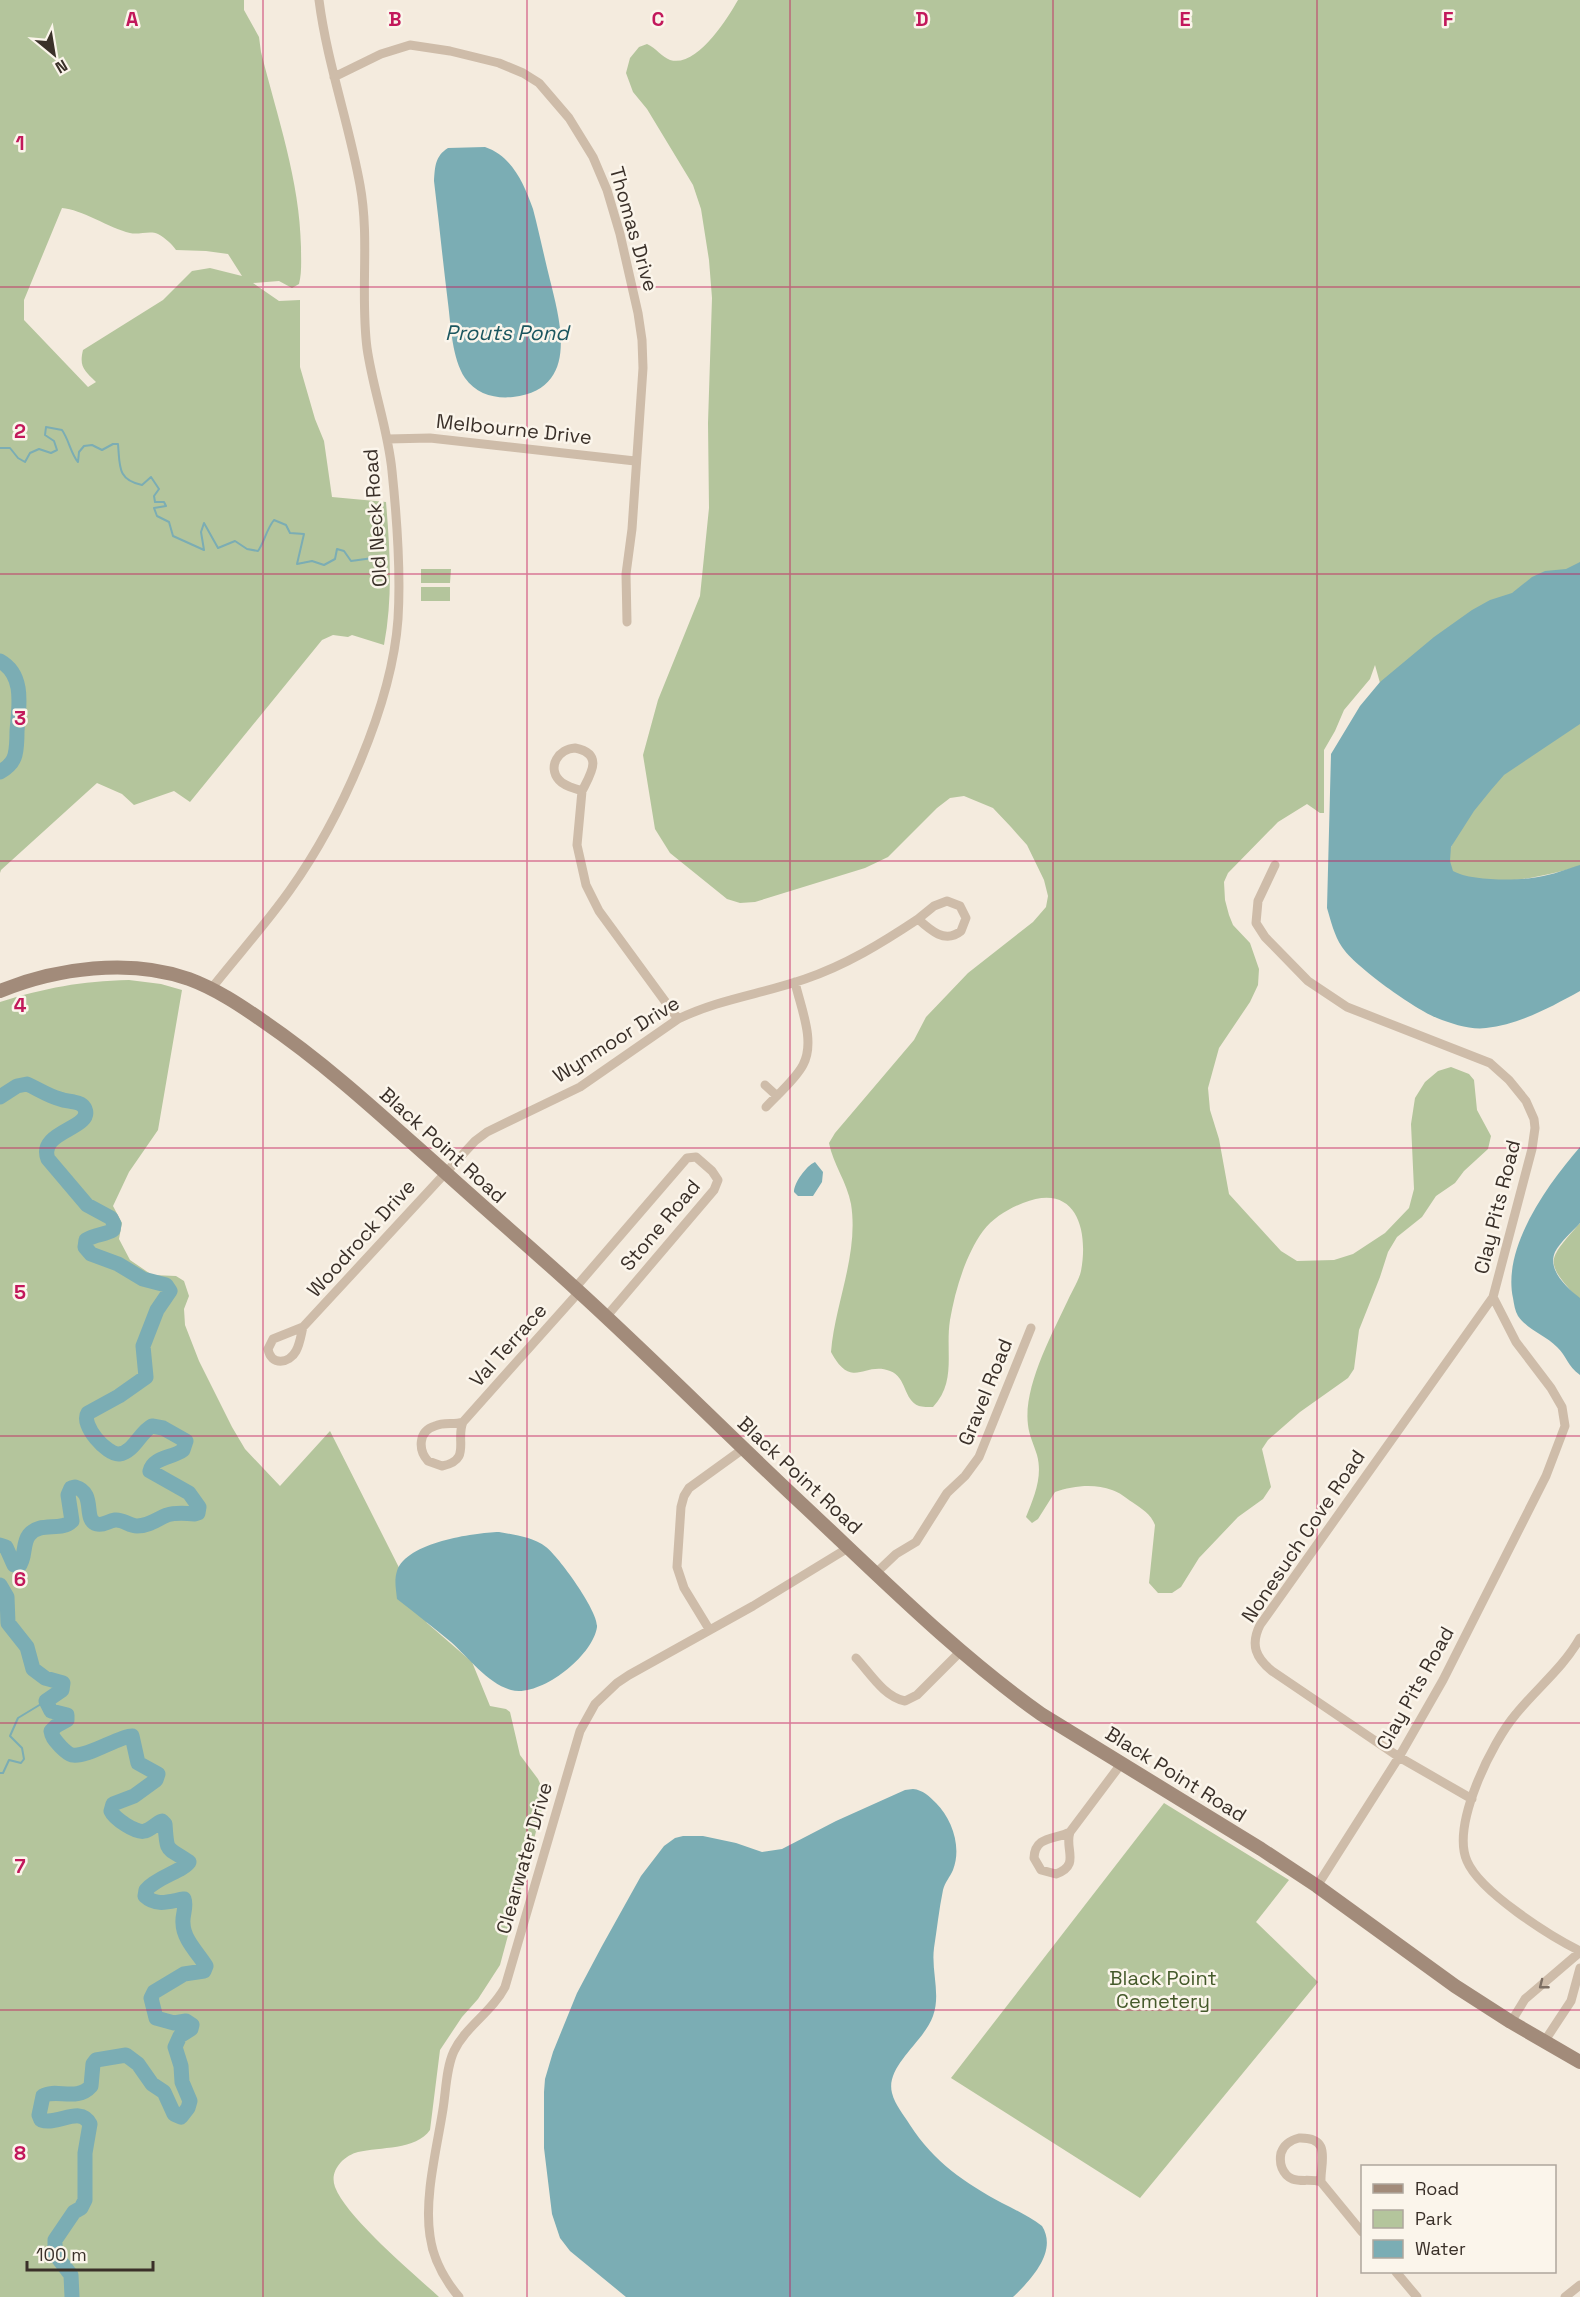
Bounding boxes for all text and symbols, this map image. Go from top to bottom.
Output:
text: A [126,6,139,32]
text: B [388,6,402,32]
text: C [652,6,665,32]
text: D [915,6,929,32]
text: E [1179,6,1191,32]
text: F [1443,6,1454,32]
north arrow [24,24,84,84]
text: N [51,55,71,78]
text: 1 [15,130,25,156]
street label: Thomas Drive [604,164,664,294]
water label: Prouts Pond [445,319,571,346]
street label: Melbourne Drive [435,408,593,450]
text: 2 [14,418,26,444]
street label: Old Neck Road [357,448,393,588]
text: 3 [14,705,26,731]
street label: Wynmoor Drive [548,990,684,1088]
text: 4 [14,992,27,1018]
street label: Black Point Road [374,1081,512,1209]
street label: Clay Pits Road [1468,1137,1526,1277]
street label: Woodrock Drive [301,1174,421,1302]
street label: Stone Road [614,1174,706,1276]
text: 5 [14,1279,26,1305]
street label: Val Terrace [464,1298,552,1392]
street label: Gravel Road [952,1335,1018,1449]
street label: Black Point Road [732,1410,868,1540]
street label: Nonesuch Cove Road [1235,1445,1371,1627]
text: 6 [14,1566,26,1592]
street label: Clay Pits Road [1370,1622,1460,1754]
street label: Black Point Road [1101,1720,1251,1828]
street label: Clearwater Drive [490,1779,558,1937]
text: 7 [14,1853,26,1879]
park label: Black Point Cemetery [1109,1965,1217,2014]
one-way arrow [1539,1977,1550,1988]
text: 8 [14,2140,26,2166]
legend [1361,2165,1556,2273]
text: Road [1415,2177,1459,2200]
text: Park [1415,2207,1453,2230]
scale bar [27,2234,153,2272]
text: Water [1415,2237,1466,2260]
text: 100 m [36,2243,87,2266]

